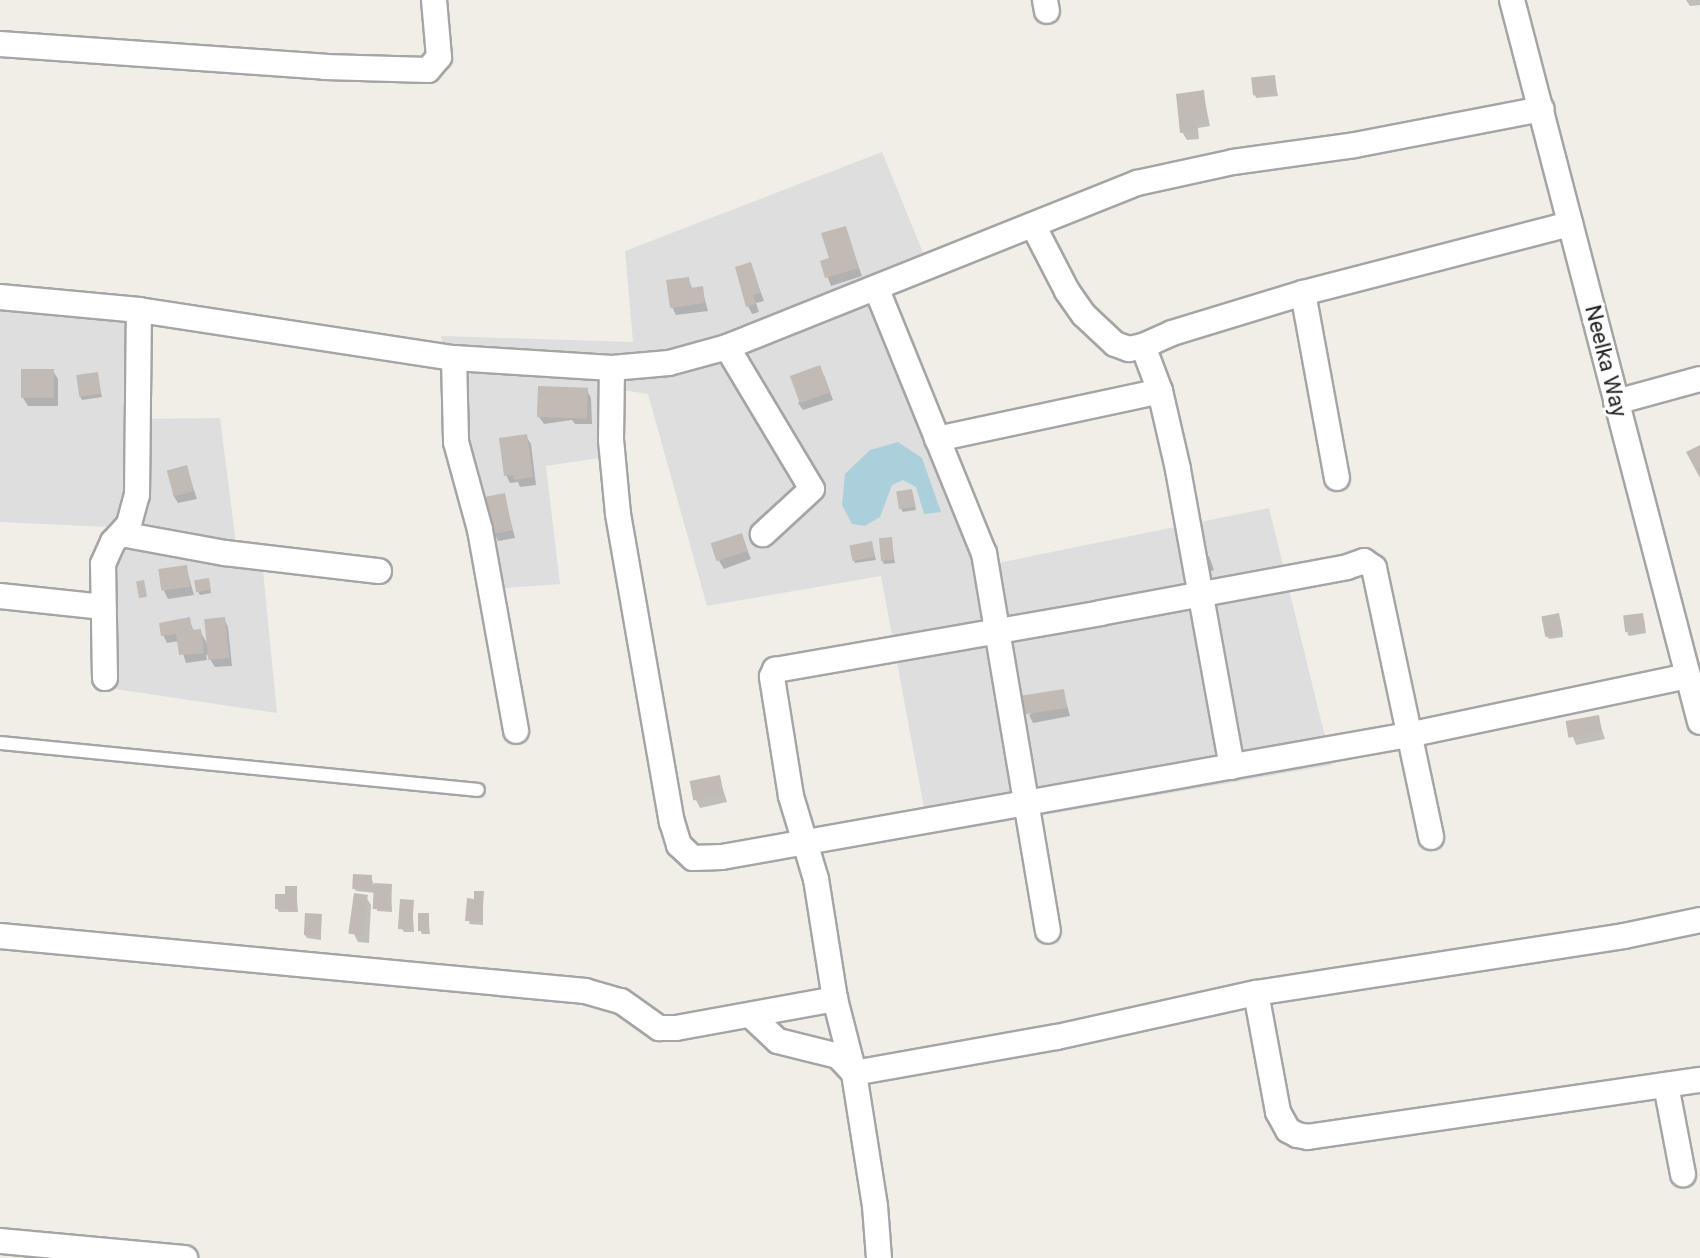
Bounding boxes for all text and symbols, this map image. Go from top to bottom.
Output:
street label: Neelka Way [1579,302,1633,420]

